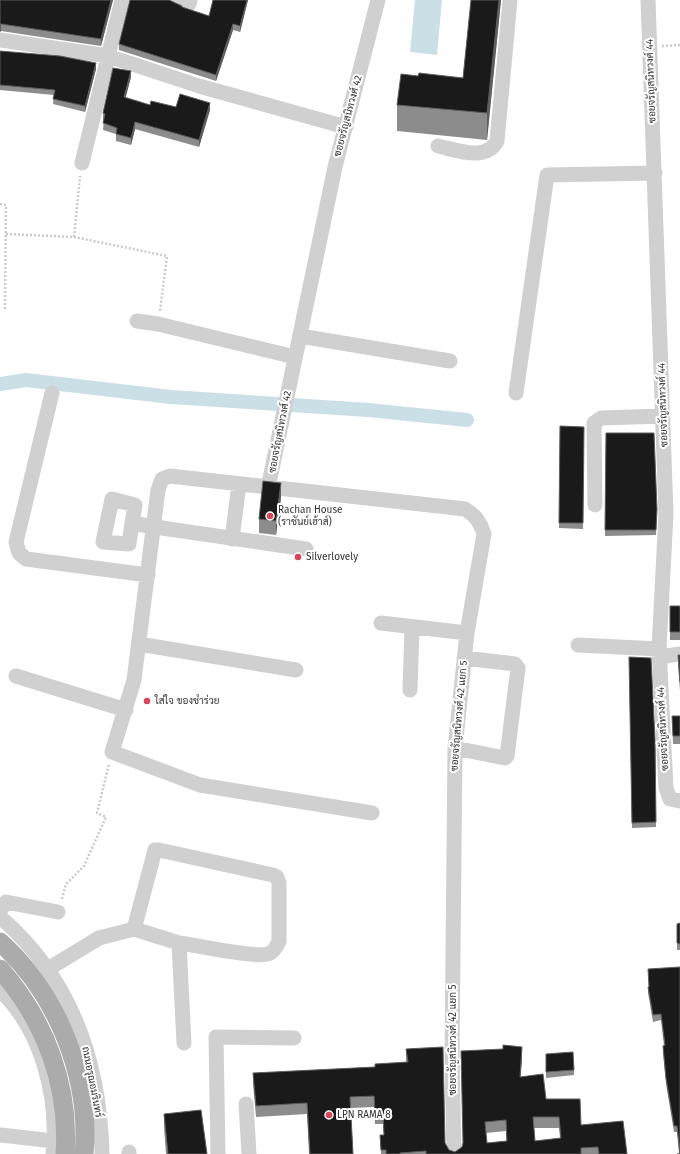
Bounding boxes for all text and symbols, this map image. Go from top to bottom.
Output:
street label: ซอยจรัญสนิทวงศ์ 44 [642,38,658,123]
street label: ซอยจรัญสนิทวงศ์ 42 [329,74,365,158]
street label: ซอยจรัญสนิทวงศ์ 44 [654,362,670,447]
street label: ซอยจรัญสนิทวงศ์ 42 [264,389,294,474]
place label: Rachan House (ราชันย์เฮ้าส์) [278,504,343,528]
marker: Rachan House (ราชันย์เฮ้าส์) [265,511,275,521]
place label: Silverlovely [306,551,358,563]
marker: Silverlovely [293,552,303,562]
street label: ซอยจรัญสนิทวงศ์ 42 แยก 5 [446,660,470,772]
street label: ซอยจรัญสนิทวงศ์ 44 [653,686,671,771]
place label: ใส่ใจ ของชำร่วย [154,694,220,707]
marker: ใส่ใจ ของชำร่วย [142,696,152,706]
street label: ซอยจรัญสนิทวงศ์ 42 แยก 5 [445,984,459,1096]
street label: ถนนอรุณอมรินทร์ [78,1045,107,1119]
place label: LPN RAMA 8 [337,1109,391,1121]
marker: LPN RAMA 8 [324,1110,334,1120]

